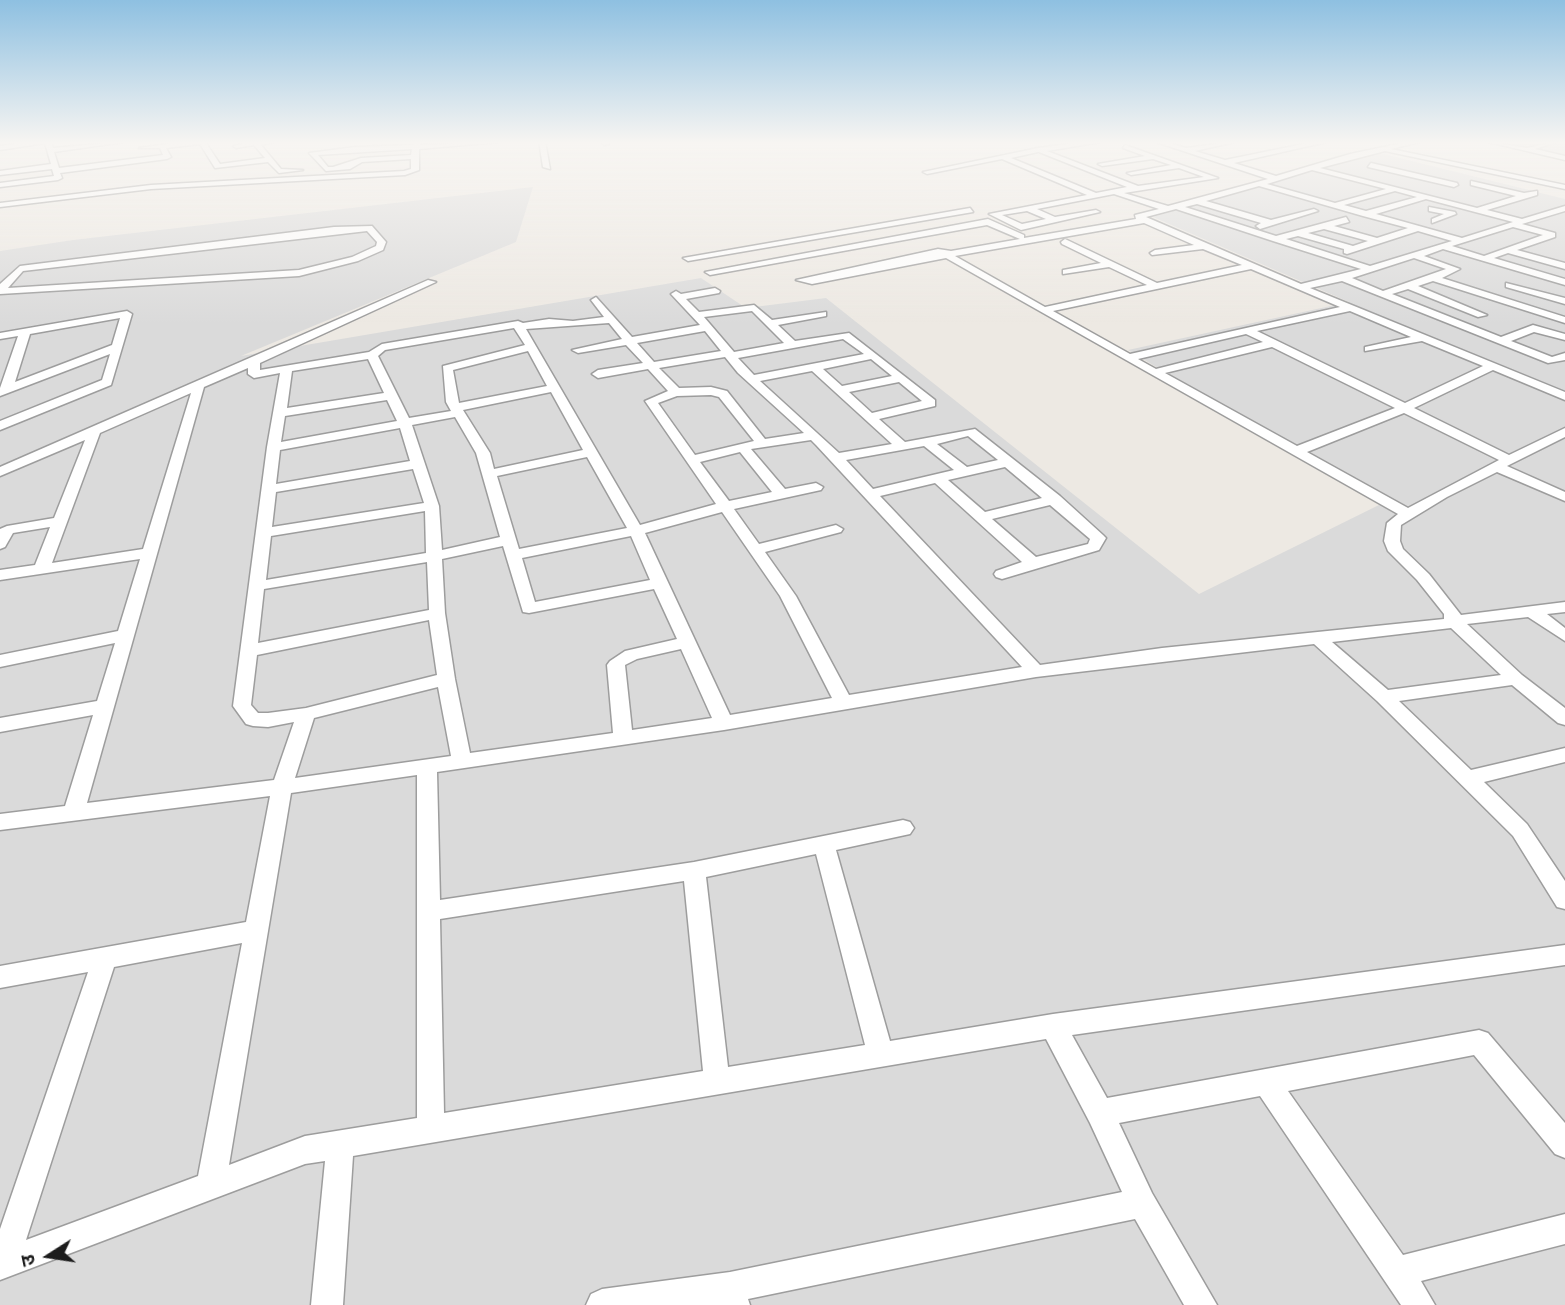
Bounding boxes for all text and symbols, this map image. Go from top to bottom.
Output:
north arrow [14,1221,84,1291]
text: उ [17,1253,40,1268]

